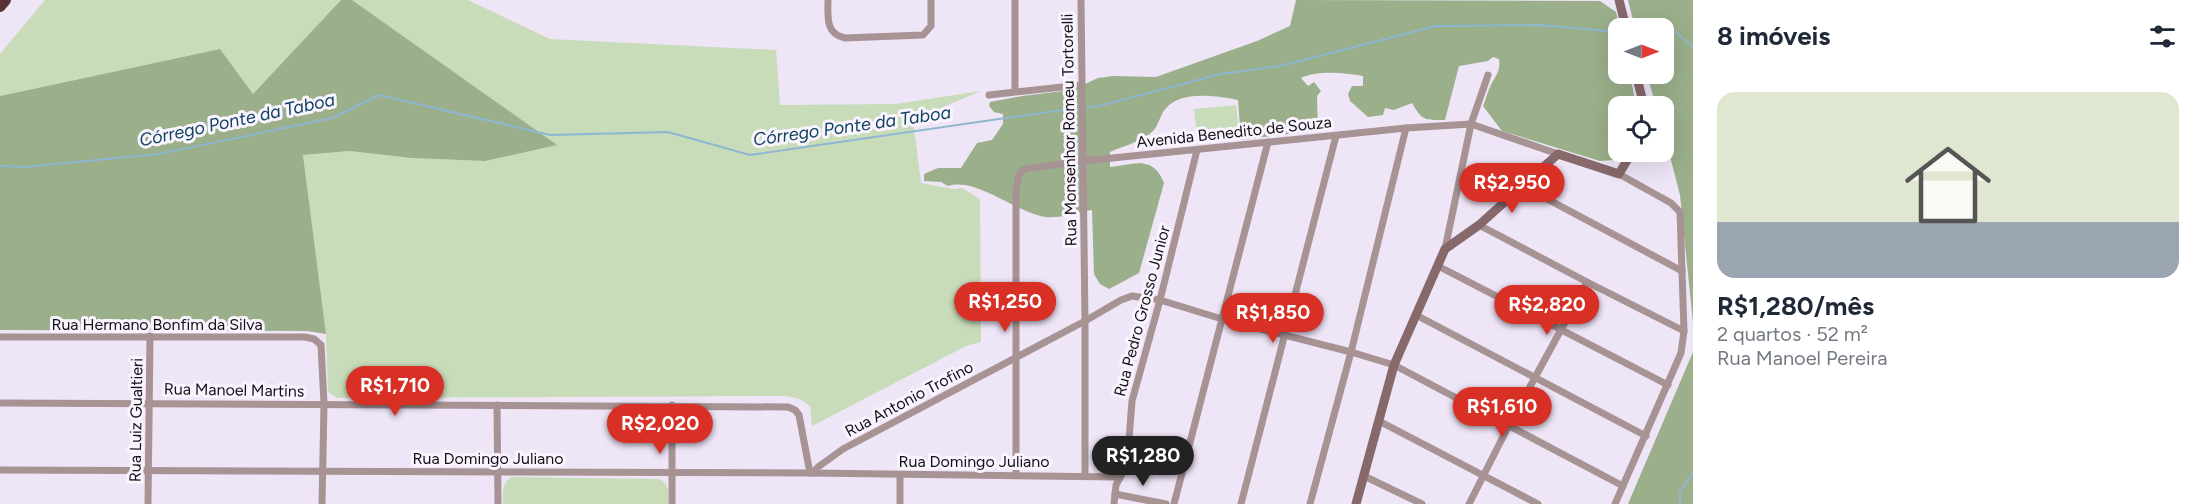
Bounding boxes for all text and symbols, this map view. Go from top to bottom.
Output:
street label: Rua Monsenhor Romeu Tortorelli [1057,13,1081,247]
north arrow [1608,18,1674,84]
map controls [1608,18,1674,162]
text: 8 imóveis [1717,20,1831,52]
icon: filters [2146,20,2179,53]
water label: Córrego Ponte da Taboa [137,88,337,152]
button: locate [1608,96,1674,162]
water label: Córrego Ponte da Taboa [752,101,953,151]
street label: Avenida Benedito de Souza [1135,112,1333,152]
icon: home [1894,131,2002,239]
pin: R$2,950 [1457,163,1567,214]
text: R$2,950 [1474,170,1550,194]
street label: Rua Pedro Grosso Junior [1110,223,1174,399]
pin: R$1,250 [950,282,1060,333]
pin: R$2,820 [1492,285,1602,336]
text: R$1,250 [968,289,1042,313]
text: R$1,280/mês [1717,290,1874,322]
text: R$2,820 [1508,292,1586,316]
pin: R$1,850 [1218,293,1328,344]
text: R$1,850 [1236,300,1310,324]
street label: Rua Hermano Bonfim da Silva [51,315,263,334]
text: 2 quartos · 52 m² [1717,322,1868,346]
text: Rua Manoel Pereira [1717,346,1888,370]
street label: Rua Antonio Trofino [842,357,976,441]
street label: Rua Luiz Gualtieri [125,358,147,482]
pin: R$1,710 [340,366,450,417]
text: R$1,710 [360,373,430,397]
street label: Rua Manoel Martins [164,379,304,401]
pin: R$1,610 [1447,387,1557,438]
text: R$1,610 [1467,394,1537,418]
pin: R$2,020 [605,404,715,455]
text: R$2,020 [621,411,699,435]
pin: R$1,280 [1088,436,1198,487]
text: R$1,280 [1106,443,1180,467]
street label: Rua Domingo Juliano [413,449,564,468]
street label: Rua Domingo Juliano [899,452,1050,471]

